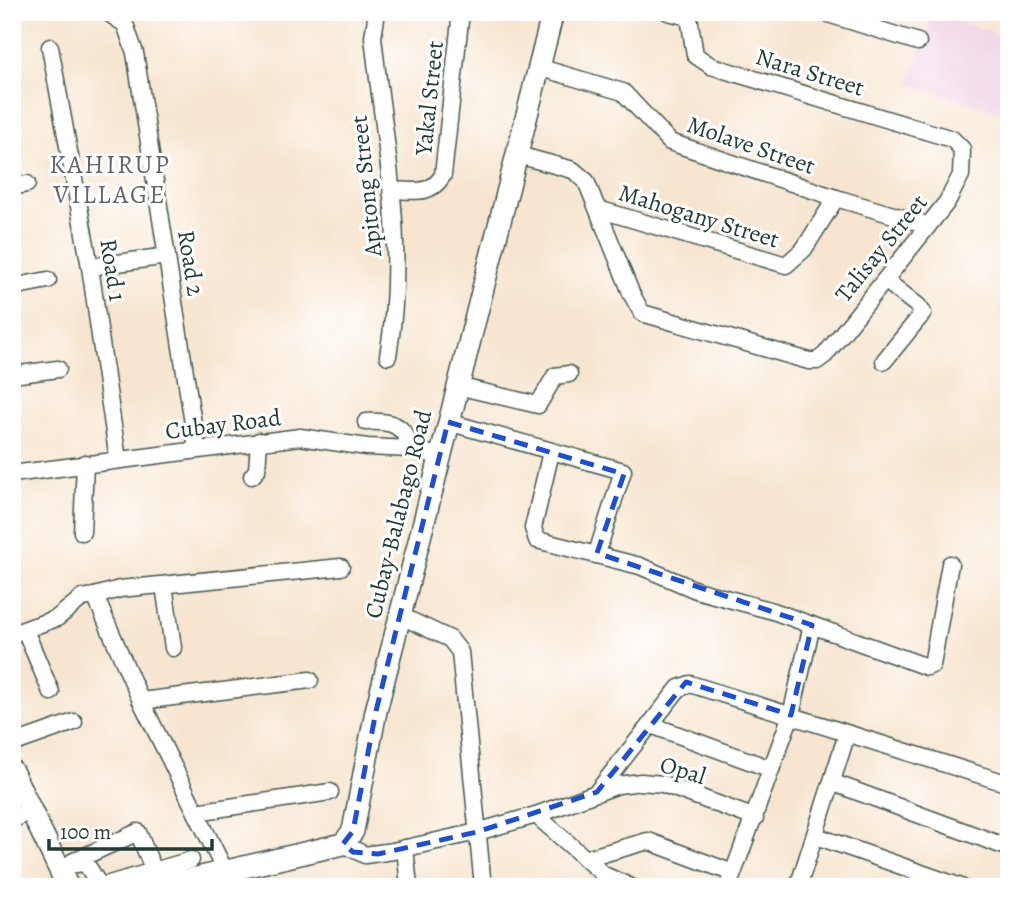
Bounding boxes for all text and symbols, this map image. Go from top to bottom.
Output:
street label: Yakal Street [407,39,451,158]
street label: Nara Street [752,40,868,104]
street label: Molave Street [683,108,819,182]
street label: Apitong Street [343,114,389,259]
district label: KAHIRUP VILLAGE [49,147,171,212]
street label: Mahogany Street [615,176,783,256]
street label: Talisay Street [827,187,935,309]
street label: Road 2 [170,228,212,298]
street label: Road 1 [92,236,134,304]
street label: Cubay Road [163,401,283,447]
street label: Cubay-Balabago Road [357,406,439,622]
street label: Opal [656,748,710,792]
scale bar [49,808,212,852]
text: 100 m [60,818,111,846]

